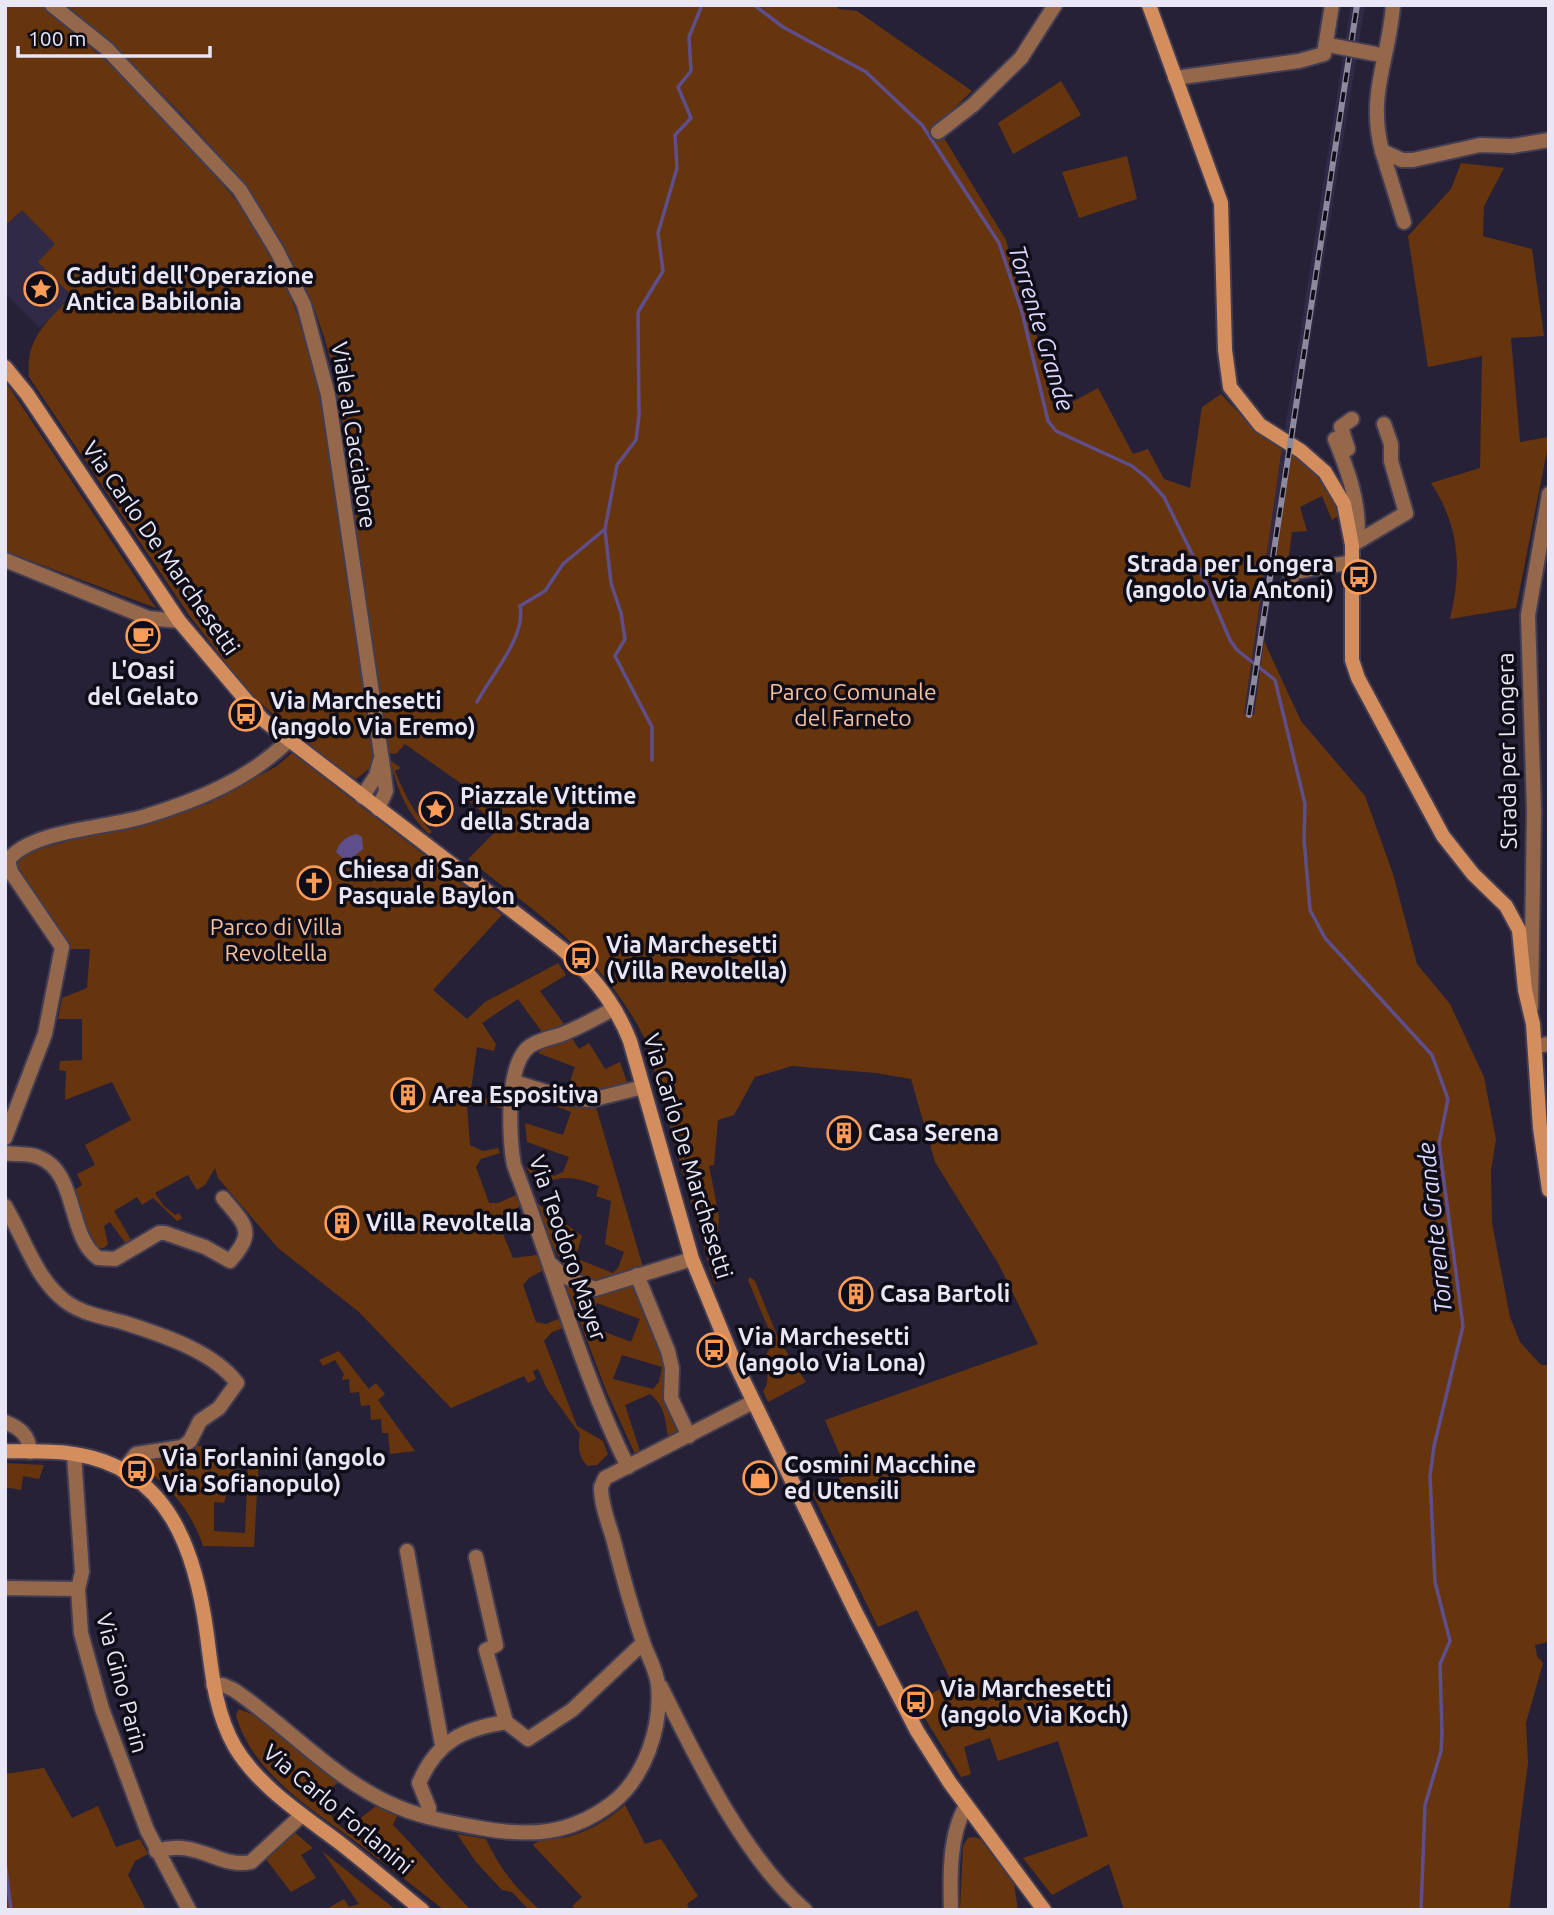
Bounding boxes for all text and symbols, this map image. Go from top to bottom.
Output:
scale bar [18,14,210,58]
text: 100 m [28,26,86,50]
water label: Torrente Grande [1003,242,1080,414]
place label: Caduti dell'Operazione Antica Babilonia [66,263,314,314]
place icon: Caduti dell'Operazione Antica Babilonia [22,270,60,308]
street label: Viale al Cacciatore [327,340,382,530]
street label: Via Carlo De Marchesetti [78,436,245,659]
place label: Strada per Longera (angolo Via Antoni) [1125,551,1334,603]
bus stop icon: Strada per Longera (angolo Via Antoni) [1340,558,1378,596]
cafe icon: L'Oasi del Gelato [124,617,162,655]
street label: Strada per Longera [1492,652,1521,850]
place label: L'Oasi del Gelato [87,658,199,709]
park label: Parco Comunale del Farneto [769,679,937,730]
place label: Via Marchesetti (angolo Via Eremo) [270,688,476,740]
bus stop icon: Via Marchesetti (angolo Via Eremo) [227,695,265,733]
place label: Piazzale Vittime della Strada [460,783,636,834]
place icon: Piazzale Vittime della Strada [417,790,455,828]
place label: Chiesa di San Pasquale Baylon [338,857,515,908]
church icon: Chiesa di San Pasquale Baylon [295,864,333,902]
park label: Parco di Villa Revoltella [210,914,342,965]
place label: Via Marchesetti (Villa Revoltella) [606,932,788,984]
bus stop icon: Via Marchesetti (Villa Revoltella) [562,939,600,977]
street label: Via Carlo De Marchesetti [639,1030,738,1281]
building icon: Area Espositiva [389,1076,427,1114]
place label: Area Espositiva [432,1082,599,1107]
building icon: Casa Serena [825,1114,863,1152]
place label: Casa Serena [868,1120,999,1145]
water label: Torrente Grande [1412,1141,1457,1315]
street label: Via Teodoro Mayer [525,1152,612,1344]
building icon: Villa Revoltella [323,1204,361,1242]
place label: Villa Revoltella [366,1210,532,1235]
building icon: Casa Bartoli [837,1275,875,1313]
place label: Casa Bartoli [880,1281,1010,1306]
place label: Via Marchesetti (angolo Via Lona) [738,1324,926,1376]
bus stop icon: Via Marchesetti (angolo Via Lona) [695,1331,733,1369]
place label: Via Forlanini (angolo Via Sofianopulo) [162,1445,386,1497]
bus stop icon: Via Forlanini (angolo Via Sofianopulo) [118,1452,156,1490]
place label: Cosmini Macchine ed Utensili [784,1452,976,1503]
shop icon: Cosmini Macchine ed Utensili [741,1459,779,1497]
street label: Via Gino Parin [92,1610,153,1755]
place label: Via Marchesetti (angolo Via Koch) [940,1676,1129,1728]
bus stop icon: Via Marchesetti (angolo Via Koch) [897,1683,935,1721]
street label: Via Carlo Forlanini [259,1739,418,1878]

